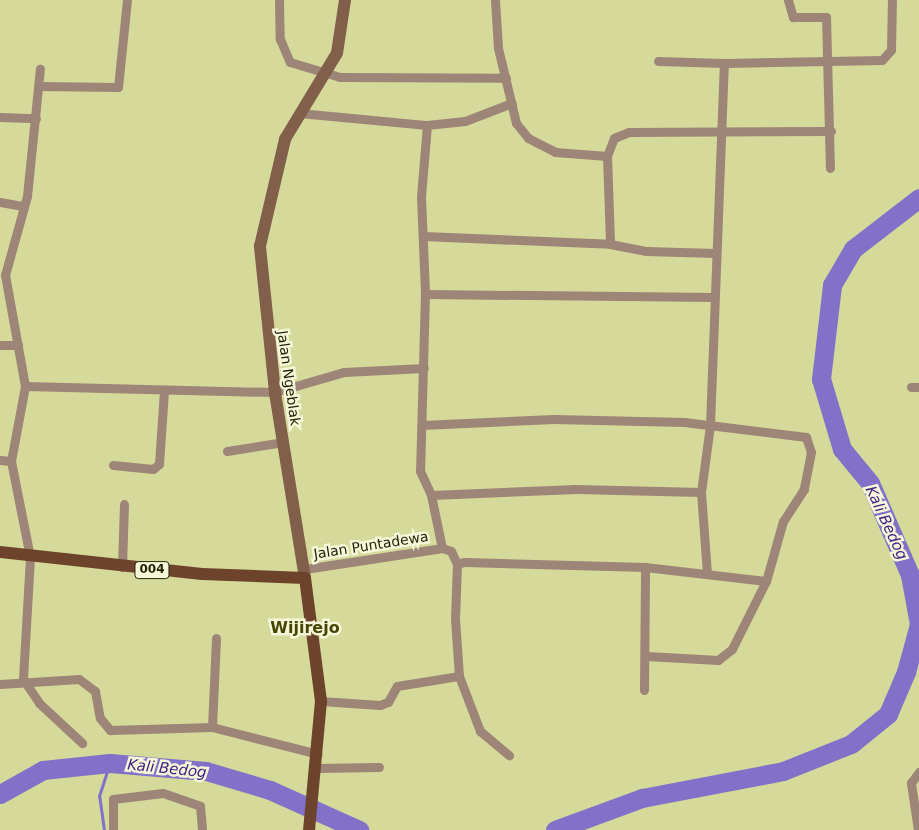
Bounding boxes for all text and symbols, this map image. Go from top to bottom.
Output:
street label: Jalan Ngeblak [274,329,304,427]
water label: Kali Bedog [861,483,911,563]
street label: Jalan Puntadewa [312,528,430,562]
road number: 004 [133,560,171,580]
district label: Wijirejo [270,618,340,638]
water label: Kali Bedog [127,756,207,782]

